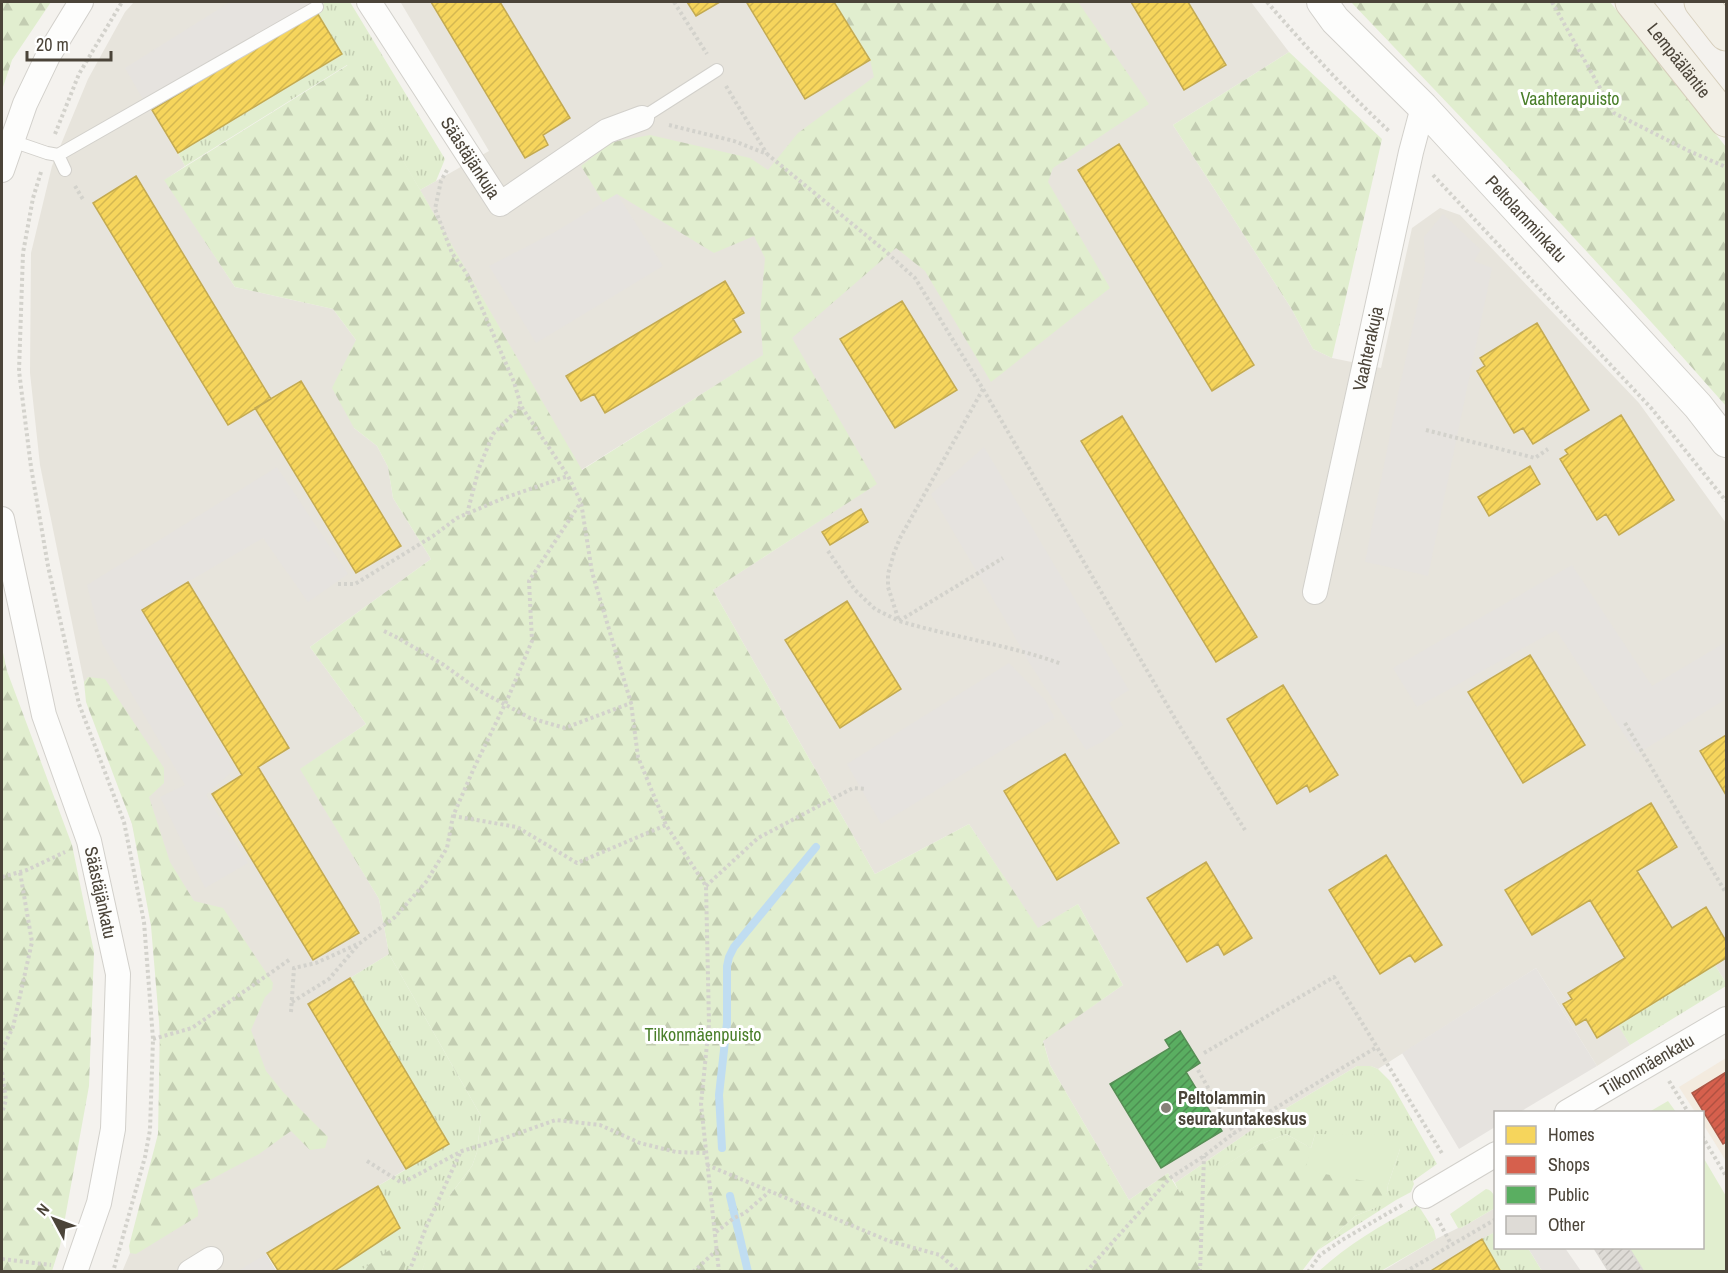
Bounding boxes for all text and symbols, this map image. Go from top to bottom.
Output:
street label: Lempääläntie [1641,18,1717,103]
scale bar [27,24,111,62]
text: 20 m [36,32,69,57]
park label: Vaahterapuisto [1520,86,1620,111]
street label: Säästäjänkuja [435,112,506,204]
street label: Peltolamminkatu [1480,170,1573,268]
street label: Vaahterakuja [1346,304,1389,393]
street label: Säästäjänkatu [79,844,123,941]
park label: Tilkonmäenpuisto [645,1022,762,1047]
street label: Tilkonmäenkatu [1595,1027,1699,1102]
place label: Peltolammin seurakuntakeskus [1178,1085,1307,1131]
marker: Peltolammin seurakuntakeskus [1159,1101,1173,1115]
legend [1494,1111,1704,1249]
text: Homes [1548,1122,1595,1147]
text: Shops [1548,1152,1590,1177]
text: Public [1548,1182,1589,1207]
north arrow [24,1189,84,1249]
text: N [31,1198,54,1220]
text: Other [1548,1212,1585,1237]

